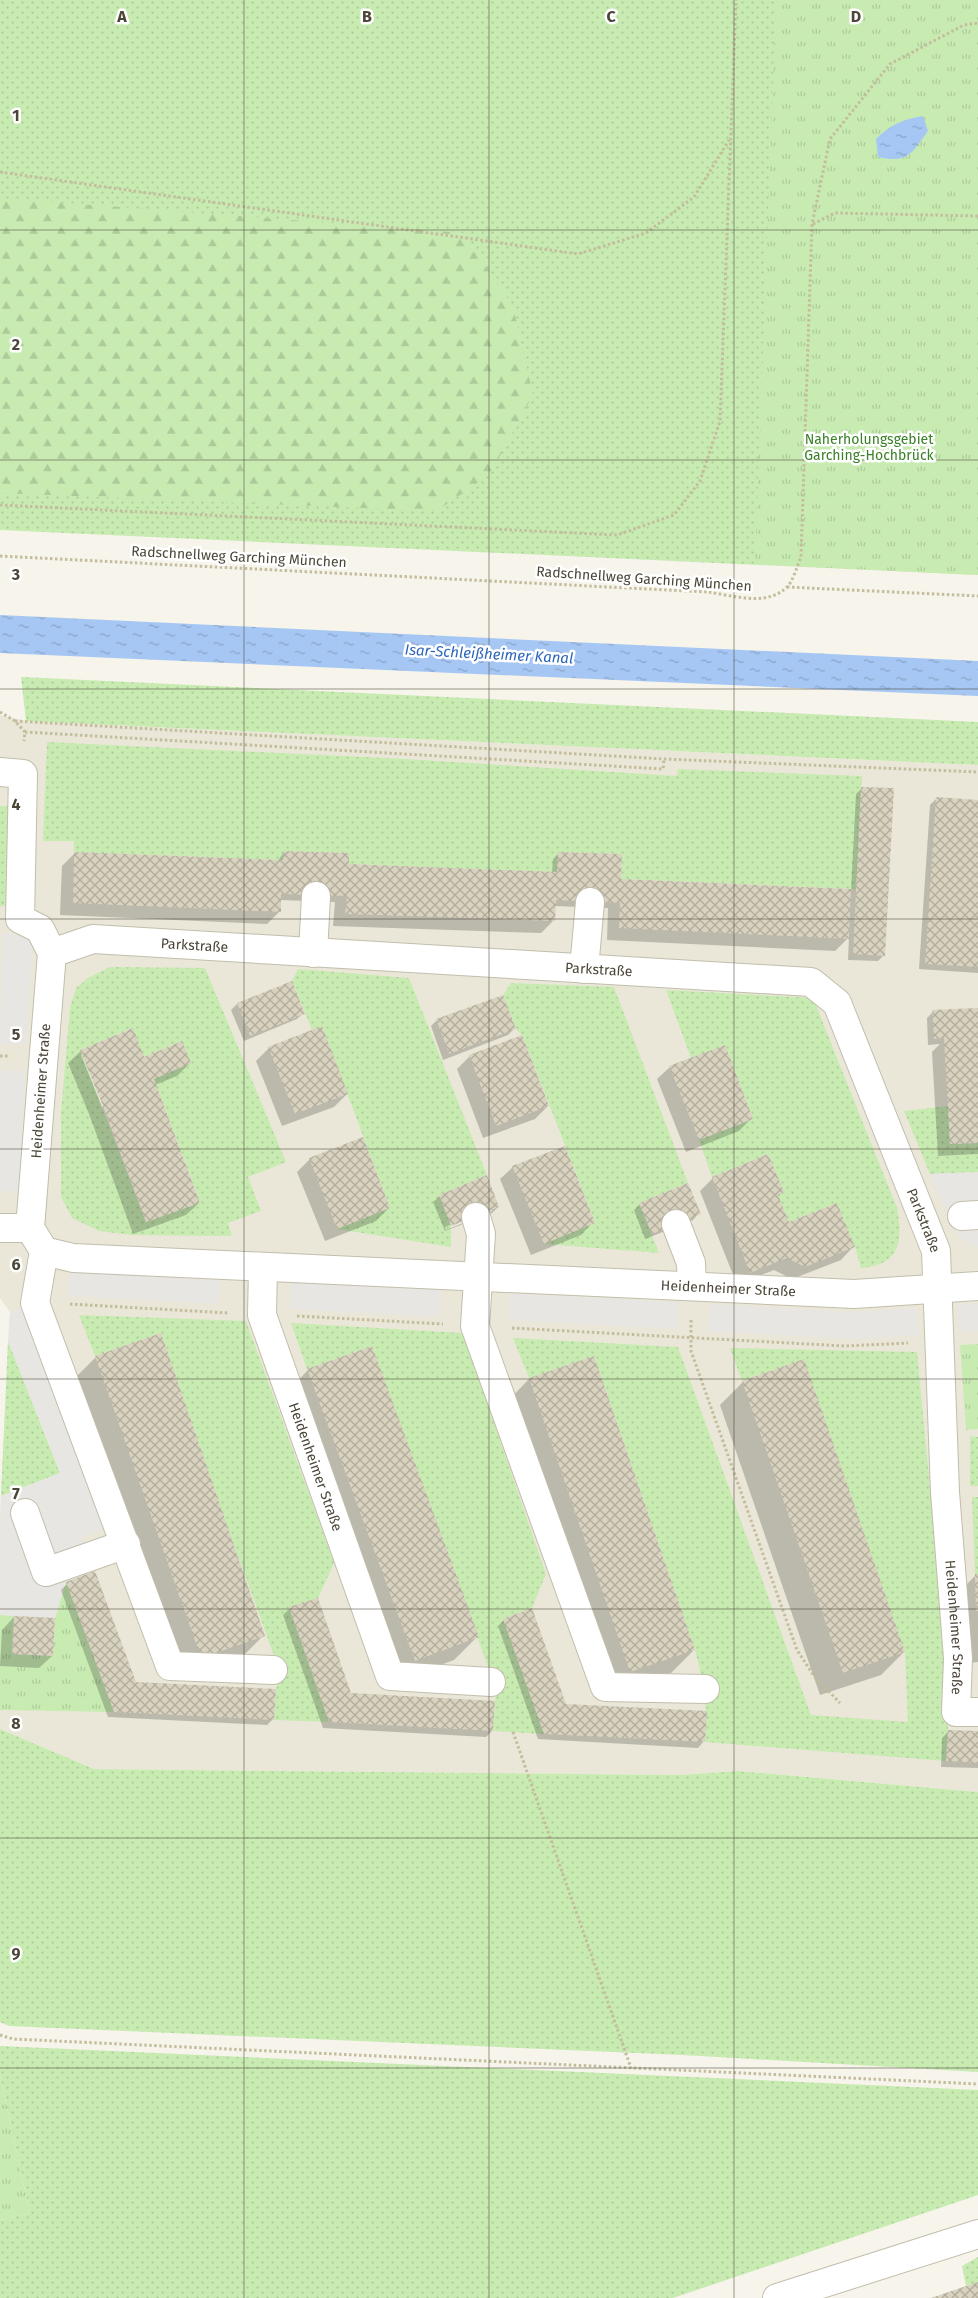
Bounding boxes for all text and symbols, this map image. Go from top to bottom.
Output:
text: A [116,7,127,26]
text: B [362,7,372,26]
text: C [606,7,616,26]
text: D [851,7,861,26]
text: 1 [12,106,20,125]
text: 2 [12,335,20,354]
park label: Naherholungsgebiet Garching-Hochbrück [804,431,935,464]
street label: Radschnellweg Garching München [131,543,347,571]
street label: Radschnellweg Garching München [536,563,752,595]
text: 3 [11,565,20,584]
water label: Isar-Schleißheimer Kanal [404,641,574,667]
text: 4 [11,795,21,814]
street label: Parkstraße [160,935,229,956]
street label: Parkstraße [565,959,633,980]
street label: Heidenheimer Straße [28,1023,54,1159]
text: 5 [12,1025,21,1044]
street label: Parkstraße [903,1186,944,1255]
text: 6 [11,1255,21,1274]
street label: Heidenheimer Straße [660,1277,796,1300]
street label: Heidenheimer Straße [285,1400,346,1533]
text: 7 [12,1484,20,1503]
street label: Heidenheimer Straße [942,1559,967,1695]
text: 8 [11,1714,21,1733]
text: 9 [12,1944,21,1963]

